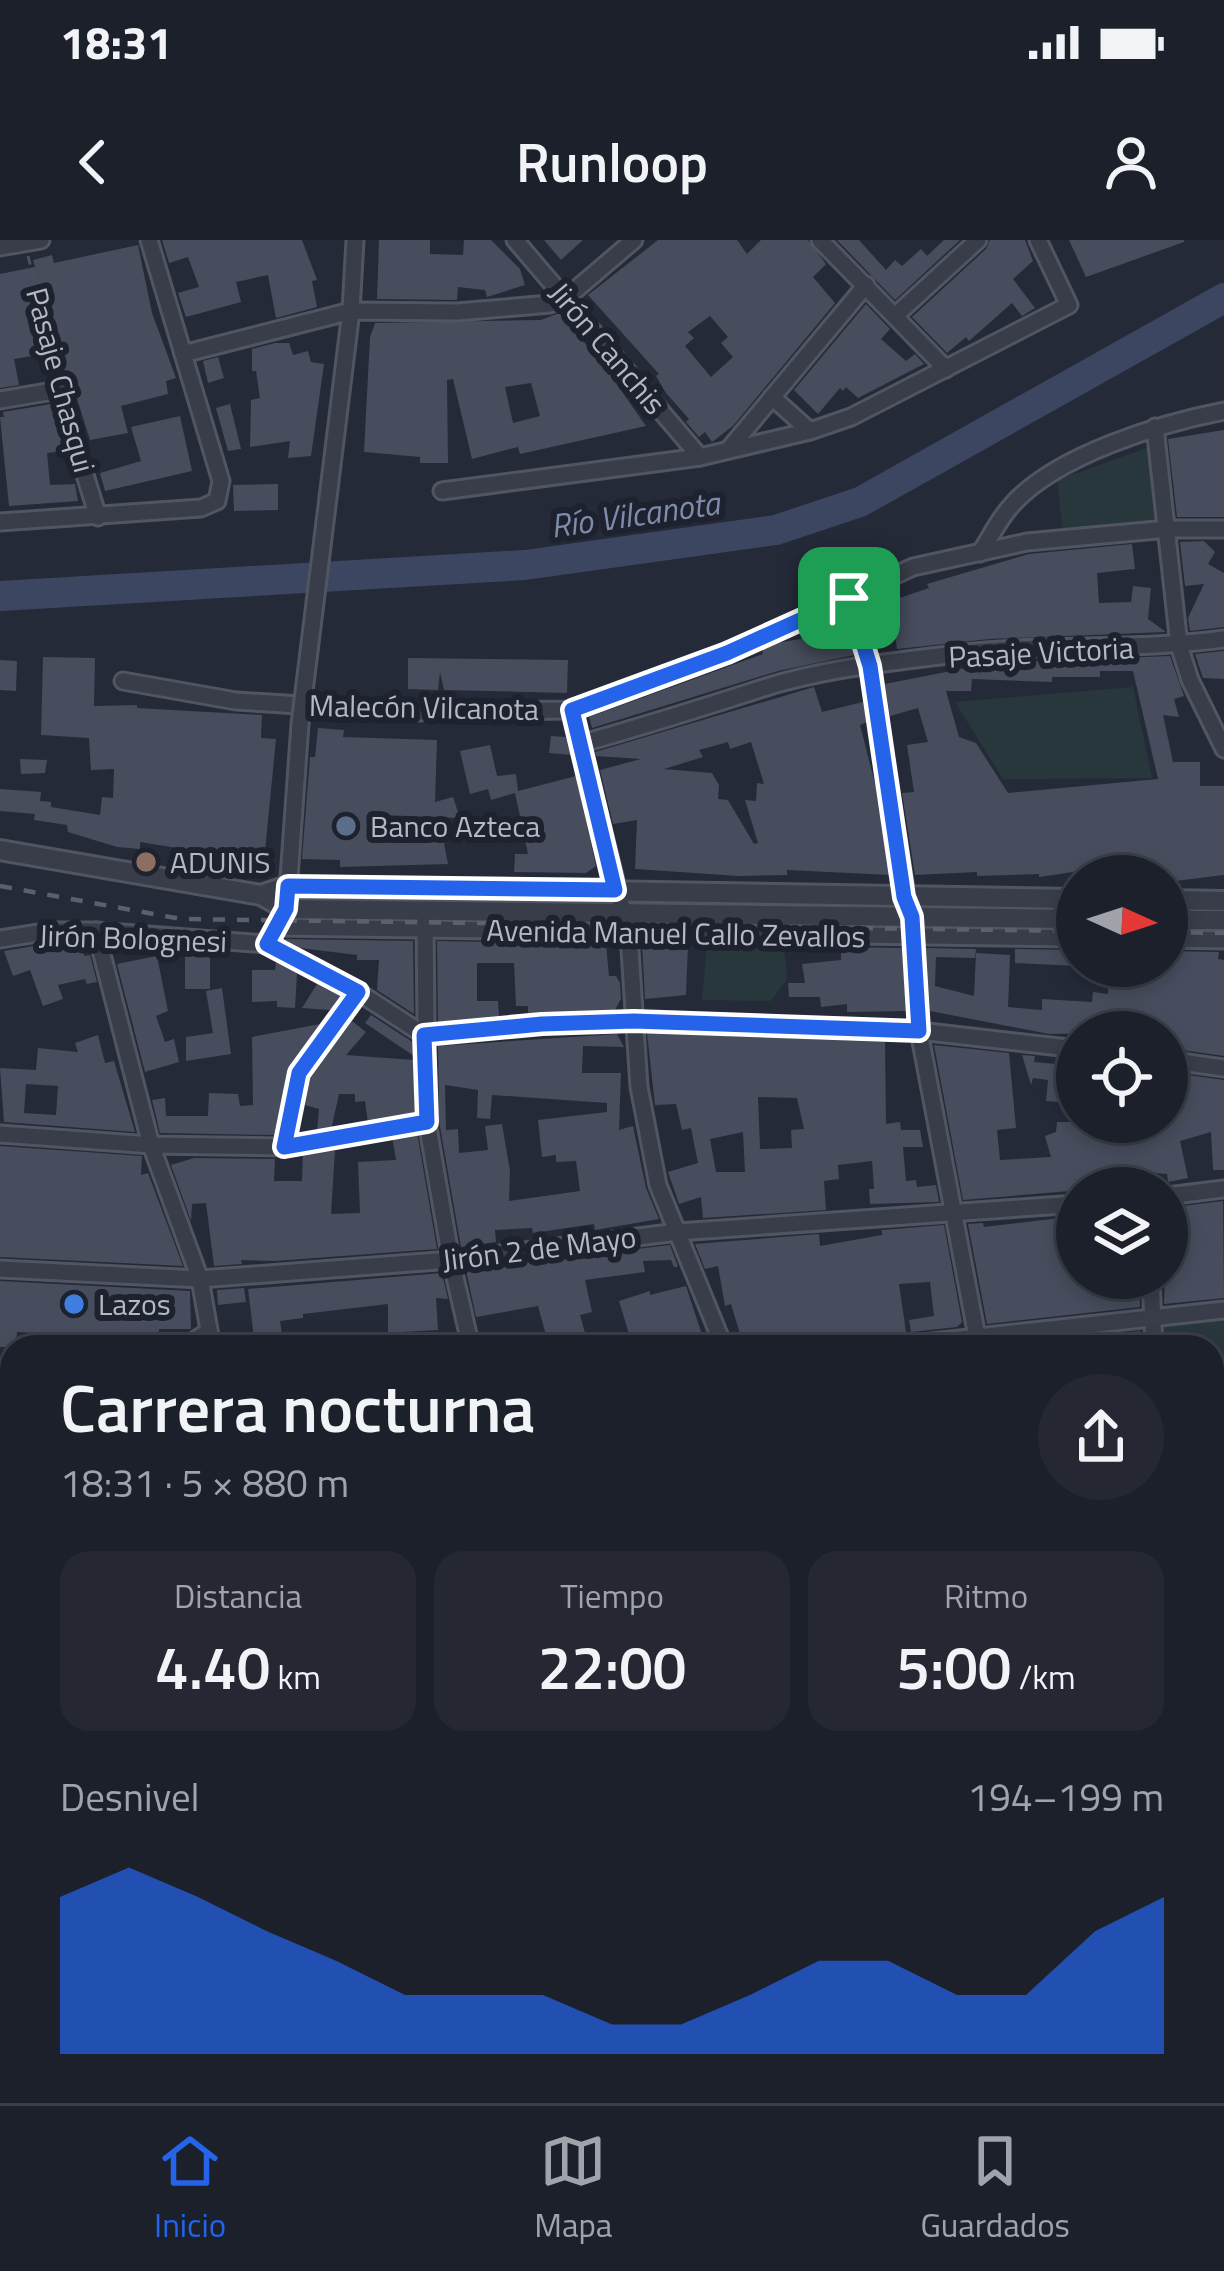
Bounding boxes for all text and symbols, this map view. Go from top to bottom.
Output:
text: 18:31 [60,8,172,76]
text: Runloop [516,121,708,203]
icon: back [60,129,126,195]
icon: person [1098,129,1164,195]
street label: Jirón Canchis [539,272,677,424]
street label: Pasaje Chasqui [14,282,108,478]
water label: Río Vilcanota [547,477,725,551]
pin [798,547,900,649]
icon: arrive [816,565,882,631]
street label: Pasaje Victoria [947,624,1135,680]
street label: Malecón Vilcanota [308,682,540,732]
place label: Banco Azteca [370,803,540,849]
marker: Banco Azteca [333,813,359,839]
place label: ADUNIS [170,839,270,885]
marker: ADUNIS [133,849,159,875]
north arrow [1056,855,1188,987]
map controls [1056,855,1188,1299]
street label: Avenida Manuel Callo Zevallos [486,907,866,959]
street label: Jirón Bolognesi [38,912,228,964]
button: locate [1056,1011,1188,1143]
button: layers [1056,1167,1188,1299]
street label: Jirón 2 de Mayo [439,1213,639,1283]
place label: Lazos [98,1281,171,1327]
marker: Lazos [61,1291,87,1317]
text: Carrera nocturna [60,1357,535,1458]
button: share [1038,1374,1164,1500]
text: 18:31 · 5 × 880 m [60,1453,349,1512]
text: Distancia [174,1571,302,1621]
text: Tiempo [560,1571,664,1621]
text: Ritmo [944,1571,1028,1621]
text: 4.40 [155,1621,270,1712]
text: 22:00 [538,1621,686,1712]
text: 5:00 [896,1621,1011,1712]
text: km [270,1652,321,1702]
text: /km [1011,1652,1076,1702]
text: Desnivel [60,1767,200,1826]
text: 194–199 m [967,1767,1164,1826]
tab: Inicio [154,2128,226,2250]
tab: Mapa [534,2128,612,2250]
tab: Guardados [920,2128,1070,2250]

